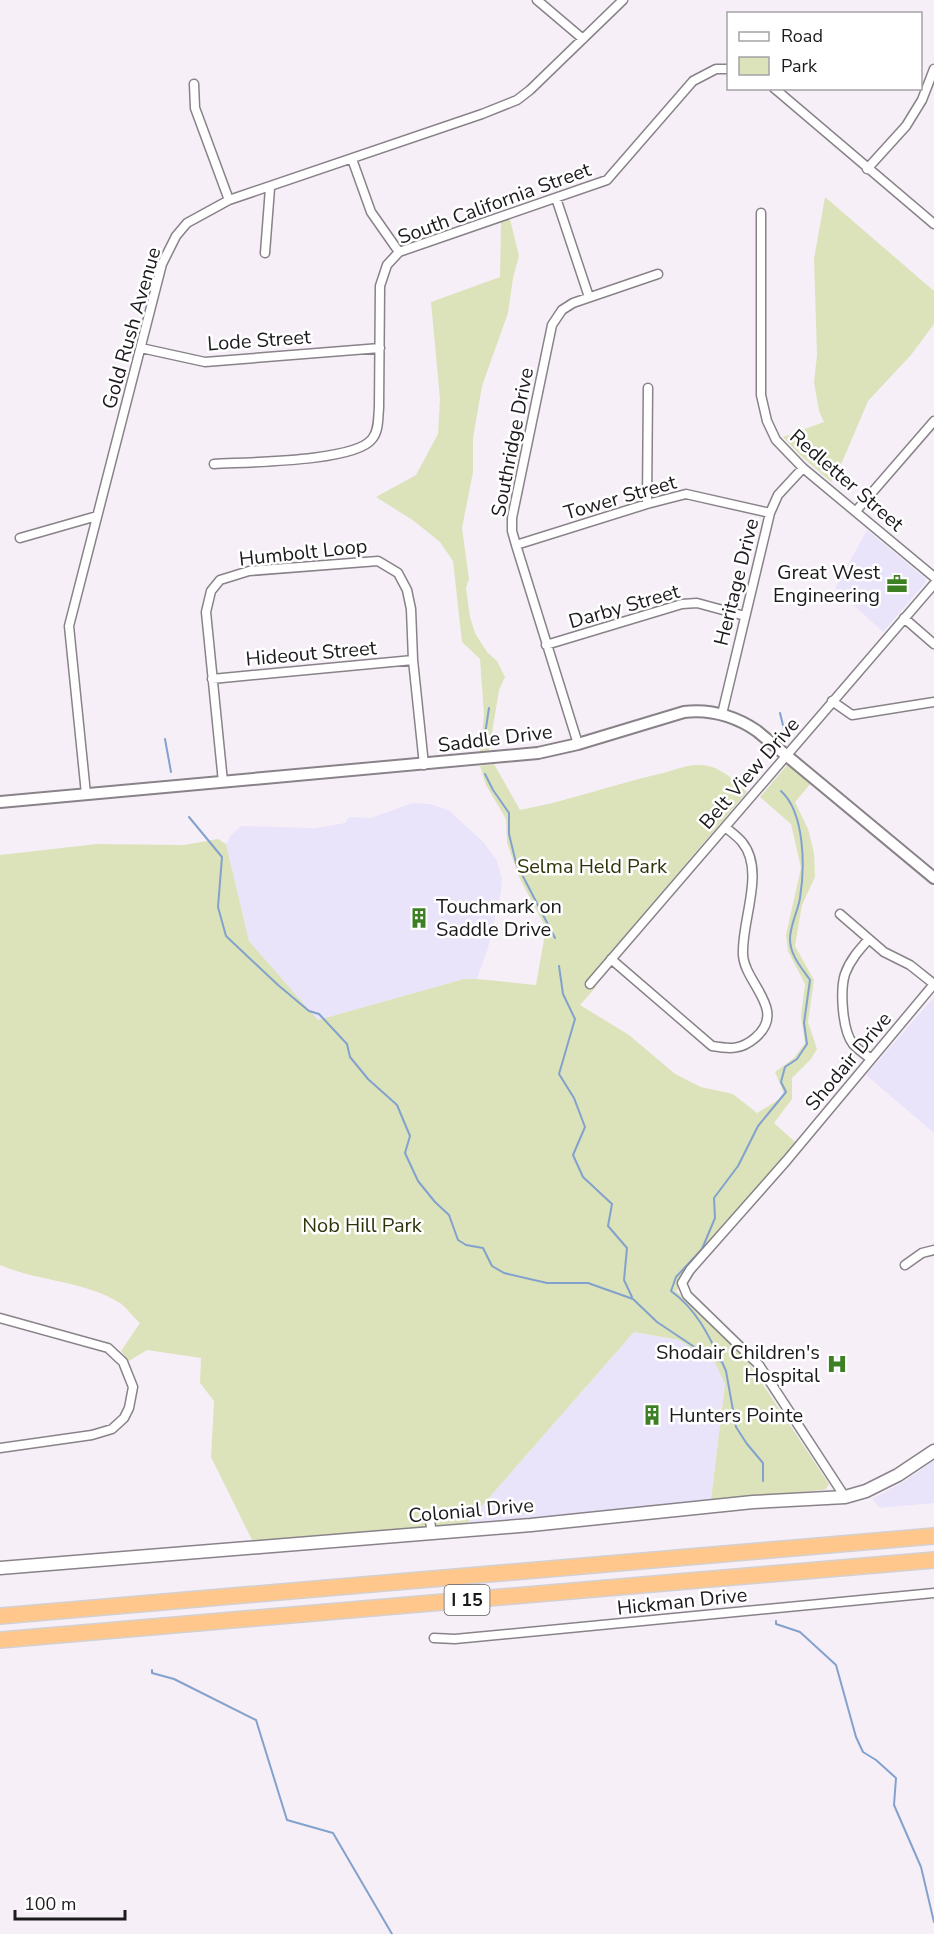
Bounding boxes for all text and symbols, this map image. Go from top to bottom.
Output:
legend [727,12,922,90]
text: Road [781,24,823,48]
text: Park [781,54,818,78]
street label: South California Street [394,156,595,251]
street label: Gold Rush Avenue [95,244,167,412]
street label: Lode Street [206,323,313,358]
street label: Southridge Drive [485,365,540,519]
street label: Redletter Street [784,423,910,538]
street label: Tower Street [561,468,680,526]
street label: Heritage Drive [708,516,765,649]
street label: Humbolt Loop [238,532,369,573]
place label: Great West Engineering [773,559,881,609]
office icon: Great West Engineering [885,572,909,596]
street label: Darby Street [566,578,684,635]
street label: Hideout Street [245,634,379,673]
street label: Belt View Drive [693,712,806,835]
street label: Saddle Drive [436,718,554,759]
park label: Selma Held Park [517,853,668,880]
place label: Touchmark on Saddle Drive [436,893,562,943]
building icon: Touchmark on Saddle Drive [407,906,431,930]
street label: Shodair Drive [799,1006,898,1117]
park label: Nob Hill Park [302,1212,423,1239]
place label: Shodair Children's Hospital [656,1339,820,1389]
hospital icon: Shodair Children's Hospital [825,1352,849,1376]
place label: Hunters Pointe [669,1402,803,1429]
building icon: Hunters Pointe [640,1403,664,1427]
street label: Colonial Drive [407,1492,535,1529]
street label: Hickman Drive [616,1581,748,1622]
road number: I 15 [444,1585,490,1615]
scale bar [15,1883,124,1921]
text: 100 m [24,1892,76,1916]

